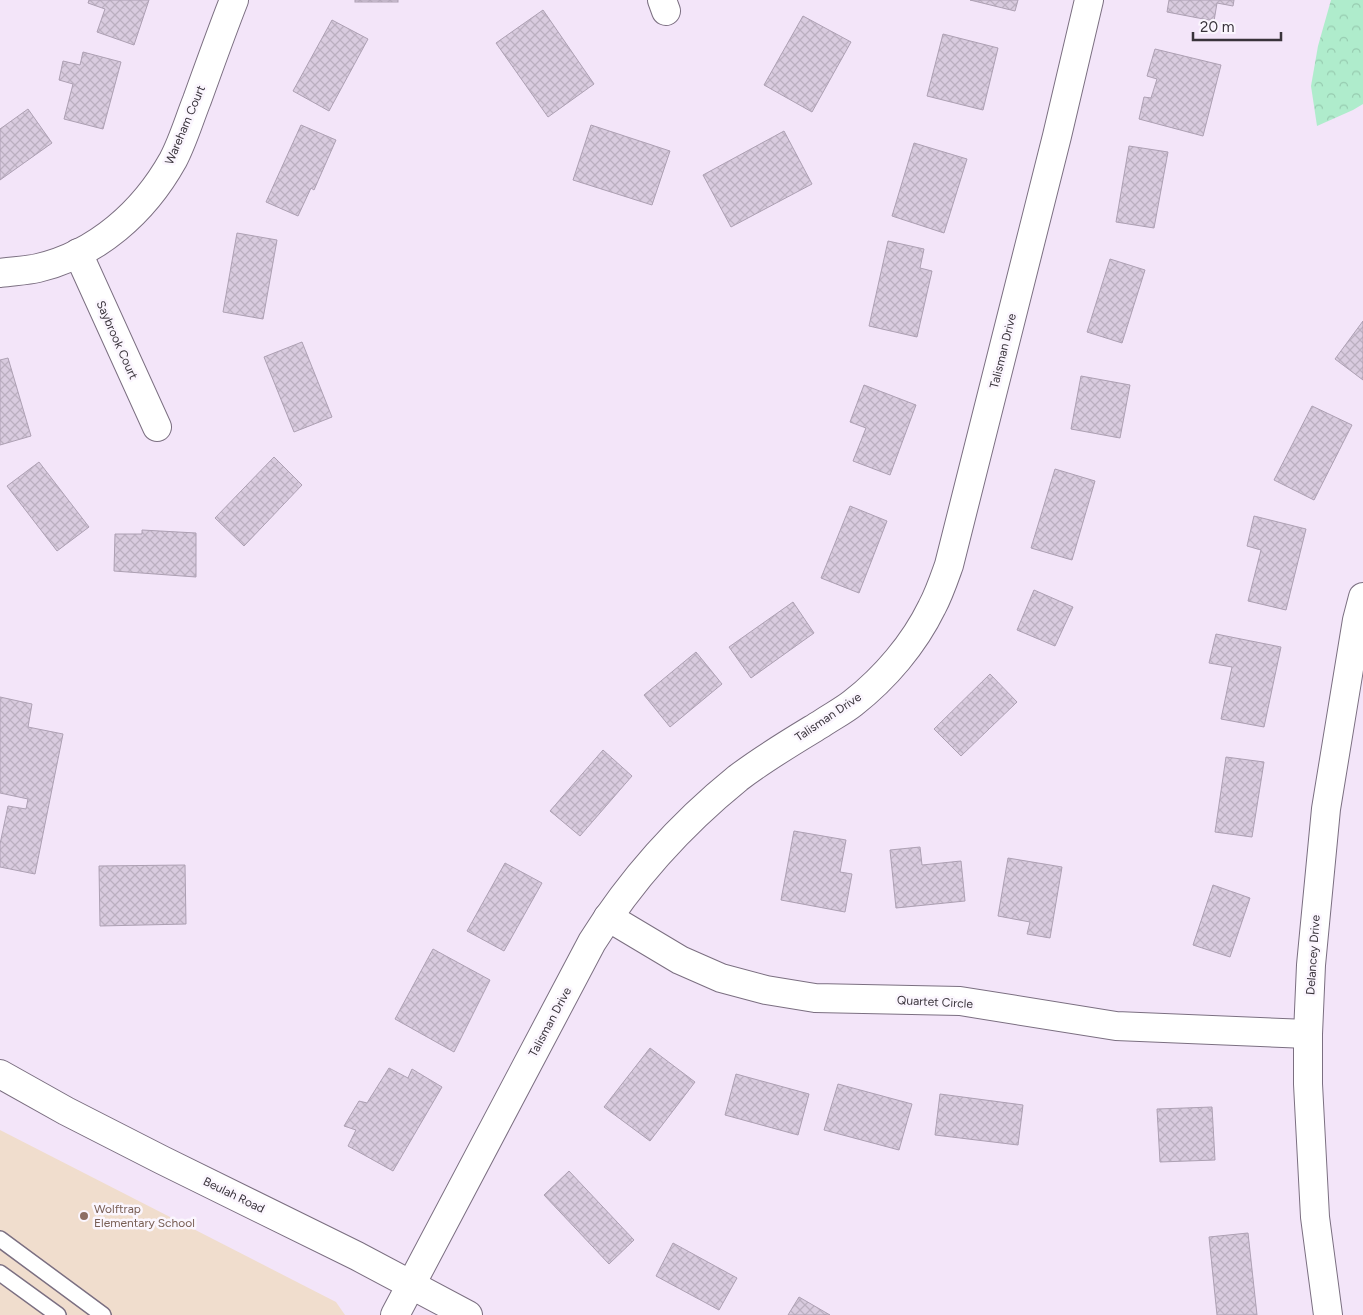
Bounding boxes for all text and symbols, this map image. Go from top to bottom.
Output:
scale bar [1193,10,1280,42]
text: 20 m [1200,18,1234,36]
street label: Wareham Court [162,83,208,167]
street label: Saybrook Court [93,299,141,382]
street label: Talisman Drive [987,312,1019,390]
street label: Talisman Drive [792,689,864,744]
street label: Delancey Drive [1303,914,1323,995]
street label: Talisman Drive [526,984,574,1059]
street label: Quartet Circle [897,993,974,1011]
street label: Beulah Road [201,1174,267,1216]
place label: Wolftrap Elementary School [94,1202,195,1230]
marker: Wolftrap Elementary School [78,1210,90,1222]

